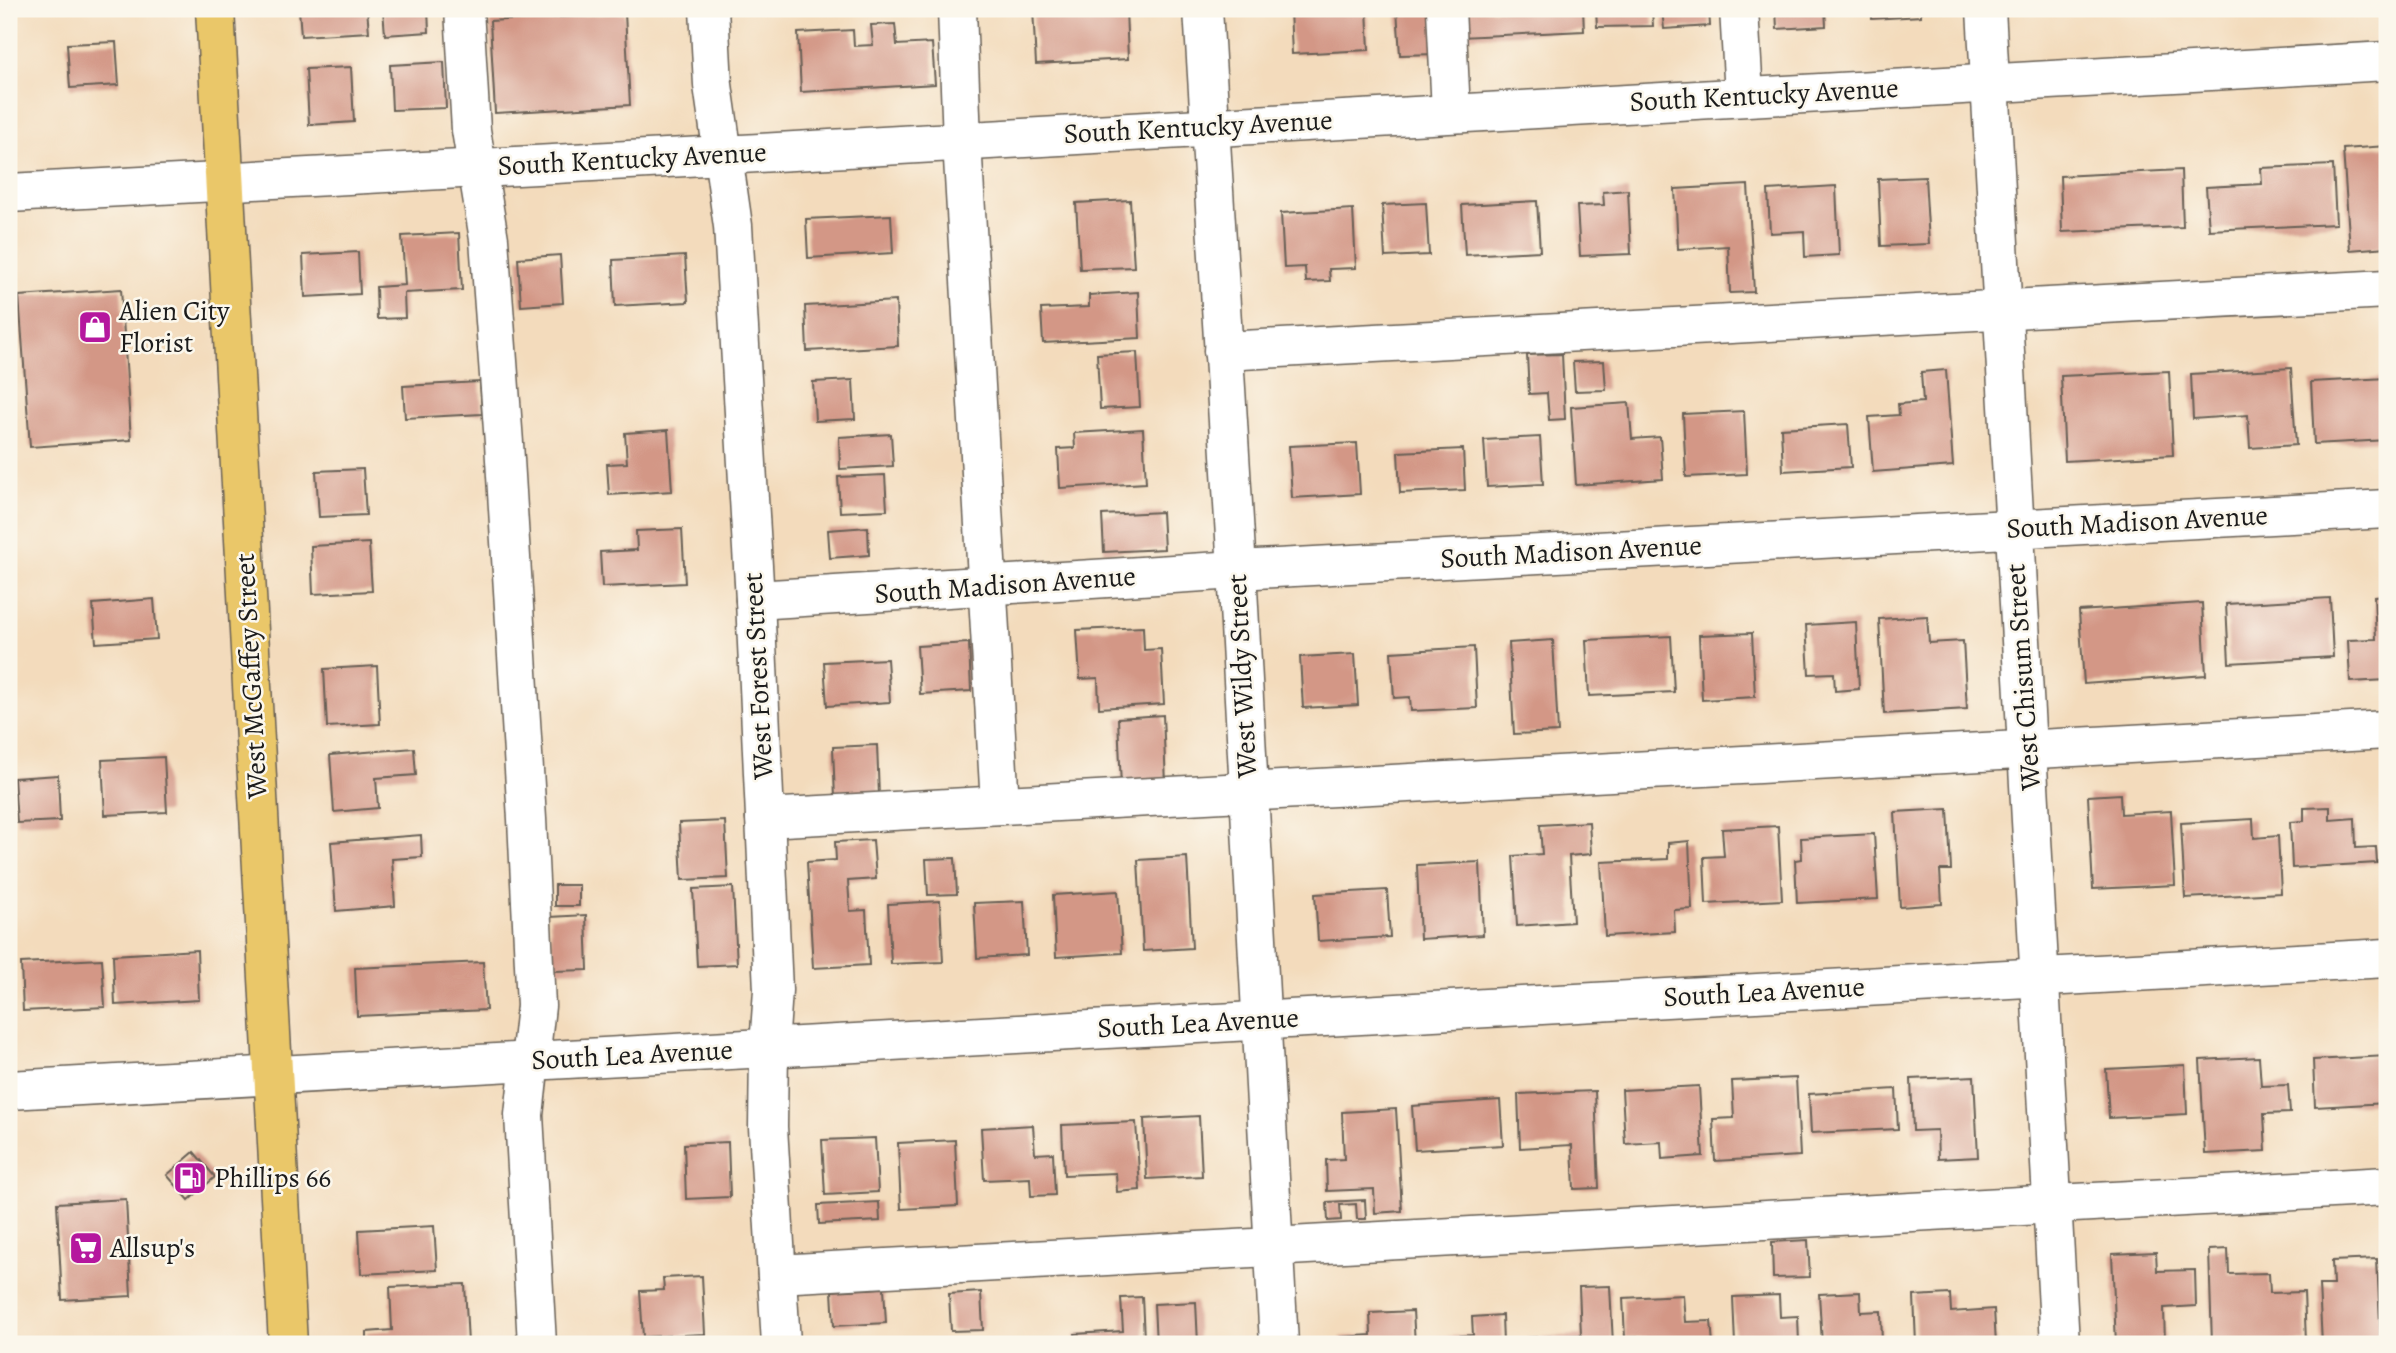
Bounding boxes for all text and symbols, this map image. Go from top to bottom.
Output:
street label: South Kentucky Avenue [1629,69,1899,121]
street label: South Kentucky Avenue [1063,101,1333,153]
street label: South Kentucky Avenue [497,133,767,185]
place label: Alien City Florist [118,292,230,362]
shop icon: Alien City Florist [76,308,114,346]
street label: South Madison Avenue [2005,496,2269,548]
street label: South Madison Avenue [1439,526,1703,578]
street label: West McGaffey Street [226,552,276,801]
street label: South Madison Avenue [873,557,1137,613]
street label: West Chisum Street [1996,562,2050,793]
street label: West Forest Street [734,571,782,782]
street label: West Wildy Street [1218,573,1266,780]
street label: South Lea Avenue [1662,968,1866,1016]
street label: South Lea Avenue [1096,999,1300,1047]
street label: South Lea Avenue [530,1031,734,1079]
fuel station icon: Phillips 66 [171,1159,209,1197]
place label: Phillips 66 [214,1159,331,1197]
supermarket icon: Allsup's [67,1229,105,1267]
place label: Allsup's [109,1229,195,1267]

